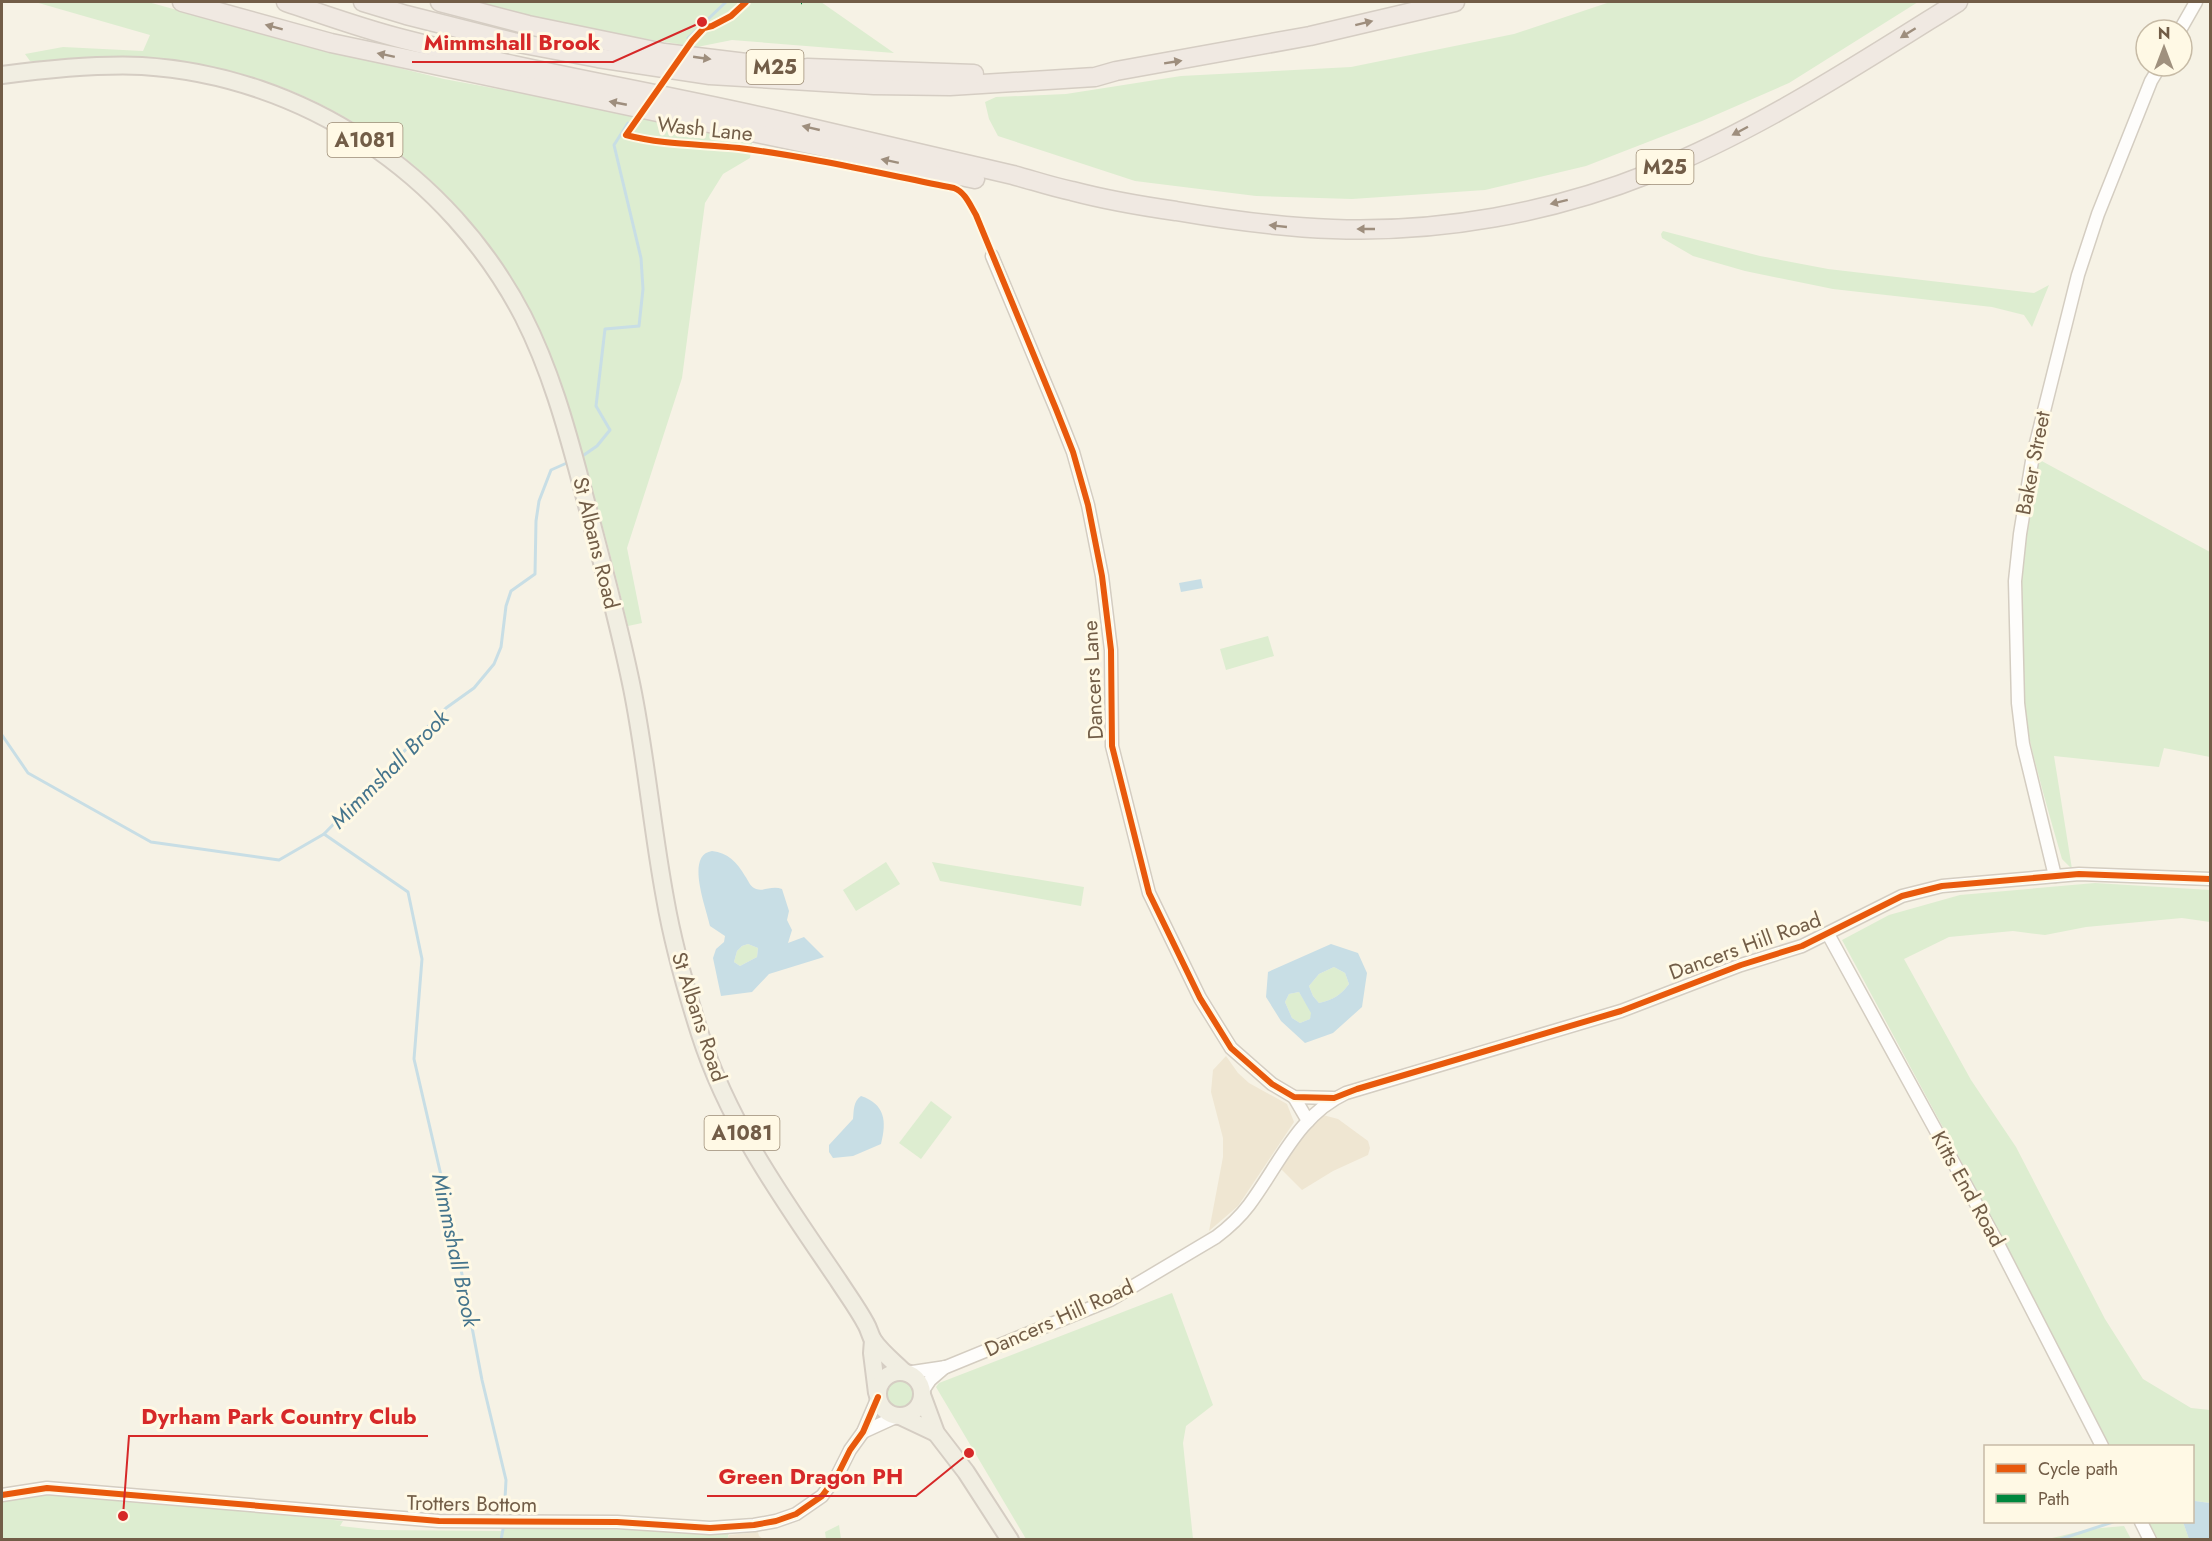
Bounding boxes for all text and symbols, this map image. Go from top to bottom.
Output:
one-way arrow [1355,18,1374,28]
north arrow [2134,18,2194,78]
one-way arrow [265,22,283,32]
callout: Mimmshall Brook [412,22,613,62]
text: N [2158,22,2170,45]
text: Mimmshall Brook [424,26,601,58]
one-way arrow [1900,27,1916,38]
one-way arrow [376,50,395,59]
road number: M25 [746,50,804,84]
one-way arrow [693,53,712,62]
one-way arrow [1164,57,1183,66]
one-way arrow [608,98,627,107]
street label: Wash Lane [656,109,754,149]
road number: A1081 [328,123,403,157]
one-way arrow [802,123,821,132]
one-way arrow [1731,126,1748,136]
road number: M25 [1636,150,1694,184]
one-way arrow [881,156,900,165]
one-way arrow [1550,198,1568,208]
one-way arrow [1268,221,1287,231]
one-way arrow [1357,224,1376,234]
street label: Baker Street [2008,409,2058,517]
street label: St Albans Road [565,474,627,612]
street label: Dancers Lane [1075,619,1111,741]
water label: Mimmshall Brook [322,701,457,836]
street label: Dancers Hill Road [1665,905,1825,987]
street label: St Albans Road [664,948,734,1086]
road number: A1081 [704,1116,780,1150]
street label: Kitts End Road [1924,1126,2012,1252]
water label: Mimmshall Brook [424,1170,488,1331]
street label: Dancers Hill Road [980,1272,1138,1364]
callout: Dyrham Park Country Club [129,1396,428,1436]
text: Dyrham Park Country Club [141,1400,417,1432]
legend [1984,1445,2194,1523]
callout: Green Dragon PH [707,1456,916,1496]
text: Cycle path [2038,1456,2118,1482]
text: Green Dragon PH [719,1460,903,1492]
text: Path [2038,1486,2070,1512]
street label: Trotters Bottom [407,1488,537,1520]

